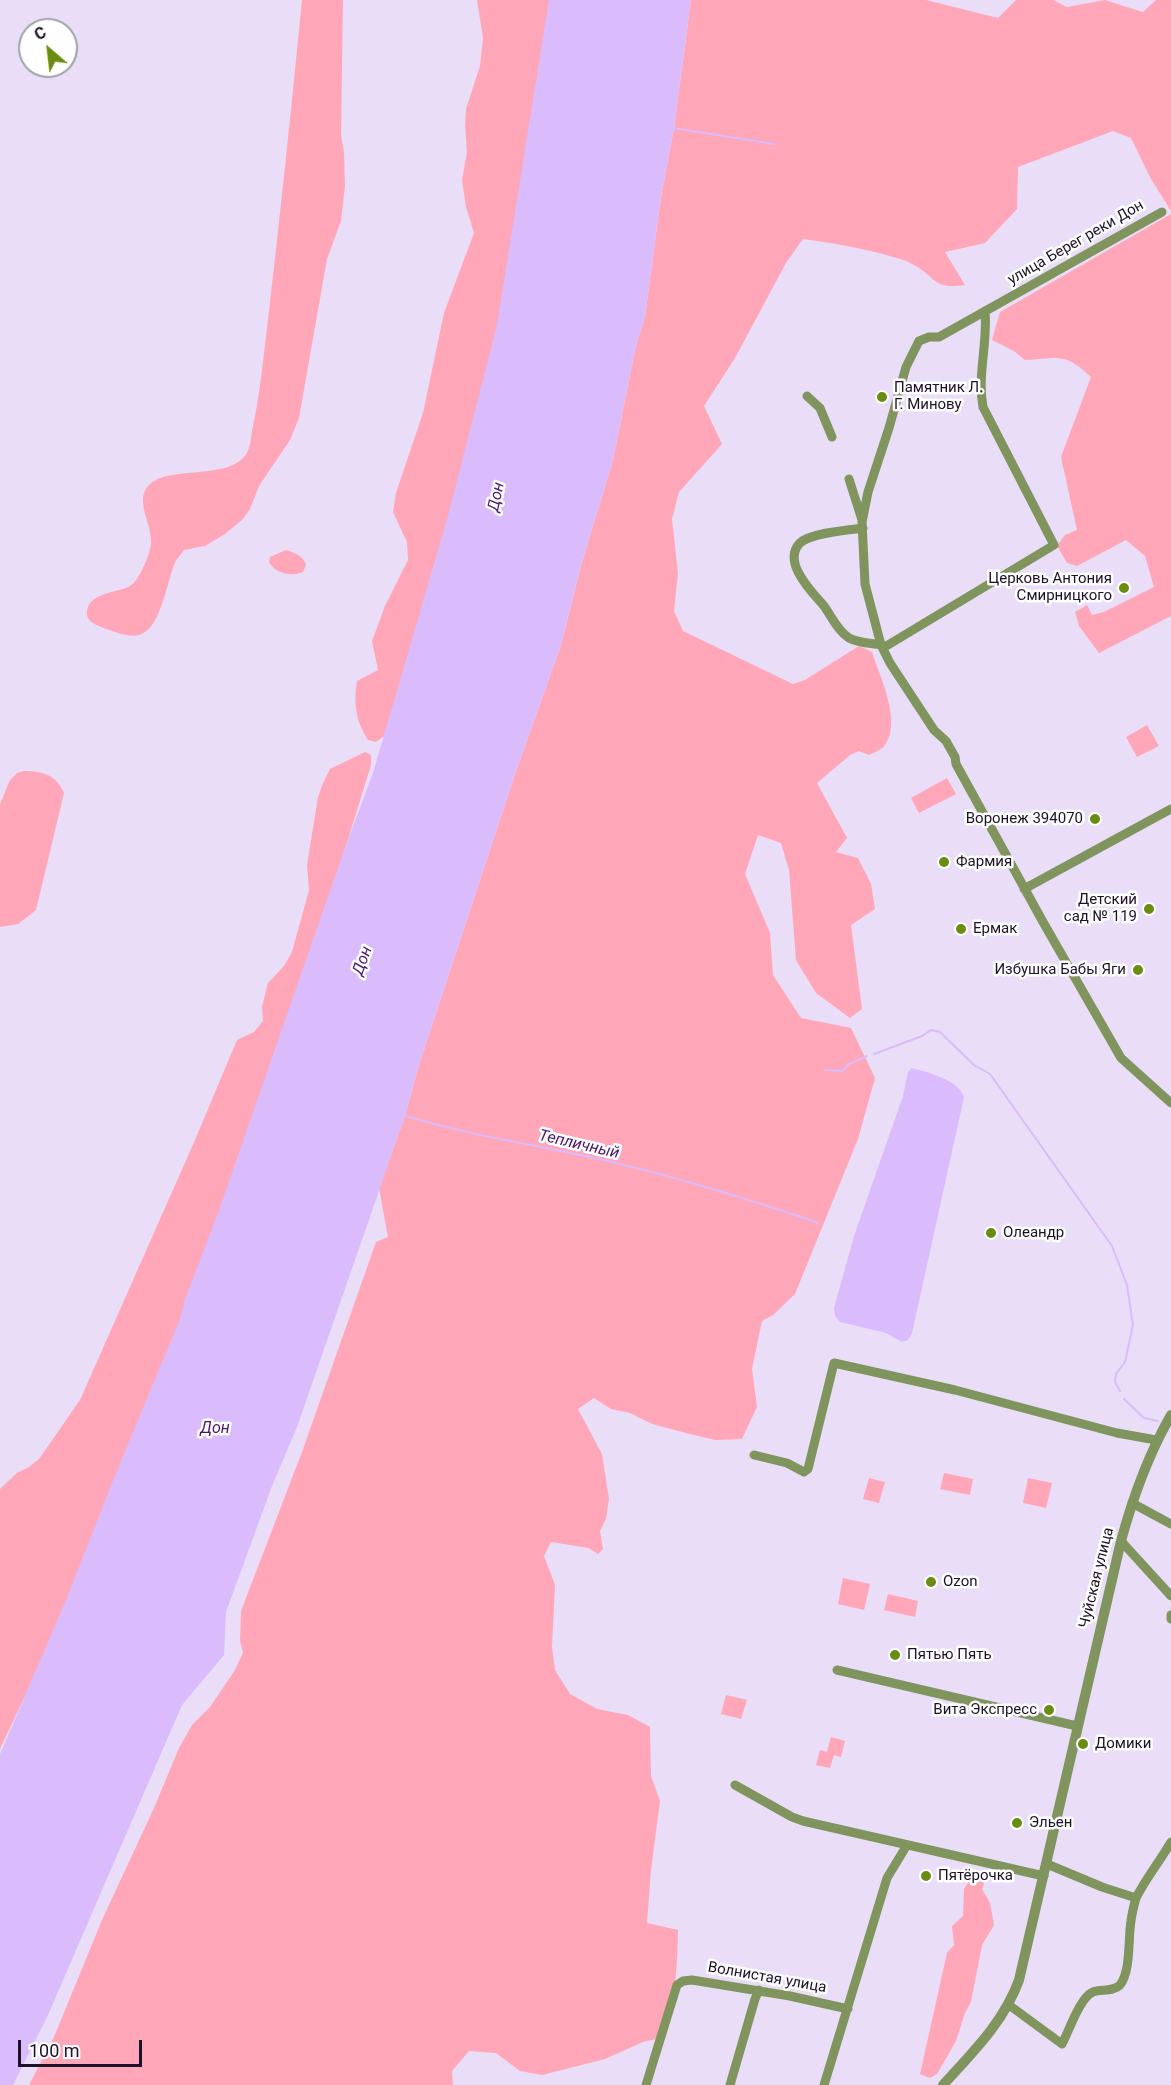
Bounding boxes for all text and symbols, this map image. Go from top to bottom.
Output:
north arrow [18,18,78,78]
text: С [31,23,49,44]
street label: улица Берег реки Дон [1005,197,1147,289]
place label: Памятник Л. Г. Минову [894,379,983,414]
marker: Памятник Л. Г. Минову [875,390,889,404]
water label: Дон [485,481,509,513]
place label: Церковь Антония Смирницкого [988,570,1112,605]
marker: Церковь Антония Смирницкого [1117,581,1131,595]
place label: Воронеж 394070 [966,810,1083,828]
marker: Воронеж 394070 [1088,812,1102,826]
place label: Фармия [956,853,1012,871]
marker: Фармия [937,855,951,869]
place label: Детский сад № 119 [1064,891,1137,926]
marker: Детский сад № 119 [1142,902,1156,916]
place label: Ермак [973,920,1017,938]
marker: Ермак [954,922,968,936]
water label: Дон [349,944,377,978]
place label: Избушка Бабы Яги [994,961,1126,979]
marker: Избушка Бабы Яги [1131,963,1145,977]
water label: Тепличный [537,1126,621,1164]
place label: Олеандр [1003,1224,1064,1242]
marker: Олеандр [984,1226,998,1240]
water label: Дон [200,1419,230,1439]
street label: Чуйская улица [1076,1526,1118,1630]
place label: Ozon [943,1573,977,1591]
marker: Ozon [924,1575,938,1589]
place label: Пятью Пять [907,1646,992,1664]
marker: Пятью Пять [888,1648,902,1662]
place label: Вита Экспресс [933,1701,1037,1719]
marker: Вита Экспресс [1042,1703,1056,1717]
place label: Домики [1095,1735,1151,1753]
marker: Домики [1076,1737,1090,1751]
place label: Эльен [1029,1814,1072,1832]
marker: Эльен [1010,1816,1024,1830]
place label: Пятёрочка [938,1867,1013,1885]
marker: Пятёрочка [919,1869,933,1883]
street label: Волнистая улица [706,1959,828,1997]
scale bar [21,2028,146,2066]
text: 100 m [29,2040,80,2061]

